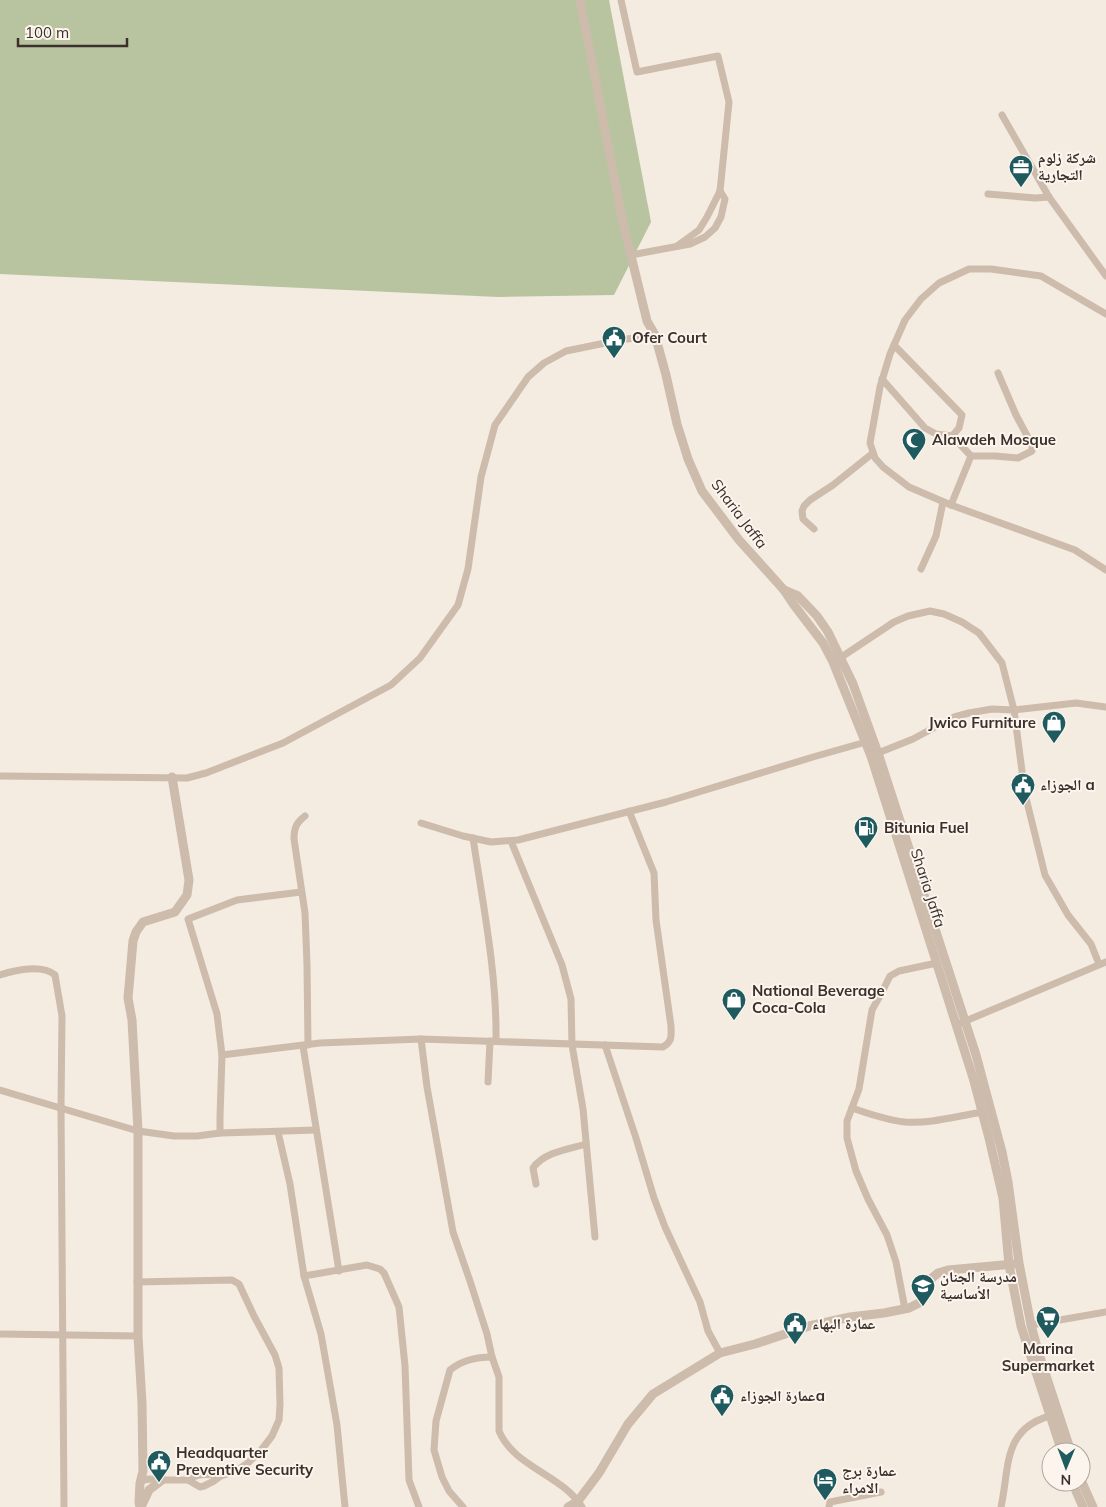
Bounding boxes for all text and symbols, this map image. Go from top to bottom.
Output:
scale bar [18,15,126,47]
text: 100 m [25,23,69,42]
place label: شركة زلوم التجارية [1038,148,1096,184]
office icon: شركة زلوم التجارية [1008,154,1034,188]
public building icon: Ofer Court [601,325,627,359]
place label: Ofer Court [632,328,707,347]
mosque icon: Alawdeh Mosque [901,427,927,461]
place label: Alawdeh Mosque [932,430,1056,449]
street label: Sharia Jaffa [707,475,772,552]
shop icon: Jwico Furniture [1041,710,1067,744]
place label: Jwico Furniture [928,713,1036,732]
public building icon: الجوزاء a [1010,772,1036,806]
place label: الجوزاء a [1040,775,1095,794]
fuel station icon: Bitunia Fuel [853,815,879,849]
place label: Bitunia Fuel [884,818,969,837]
street label: Sharia Jaffa [907,846,950,930]
place label: National Beverage Coca-Cola [752,981,885,1017]
shop icon: National Beverage Coca-Cola [721,987,747,1021]
place label: مدرسة الجنان الأساسية [940,1267,1017,1303]
school or university icon: مدرسة الجنان الأساسية [910,1273,936,1307]
supermarket icon: Marina Supermarket [1035,1305,1061,1339]
public building icon: عمارة البهاء [782,1311,808,1345]
place label: عمارة البهاء [812,1314,876,1333]
place label: Marina Supermarket [1002,1339,1095,1375]
public building icon: عمارة الجوزاءa [709,1383,735,1417]
place label: عمارة الجوزاءa [740,1386,825,1405]
north arrow [1041,1442,1091,1492]
place label: Headquarter Preventive Security [176,1443,314,1479]
public building icon: Headquarter Preventive Security [146,1449,172,1483]
place label: عمارة برج الامراء [842,1461,897,1497]
hotel icon: عمارة برج الامراء [812,1467,838,1501]
text: N [1060,1471,1071,1489]

